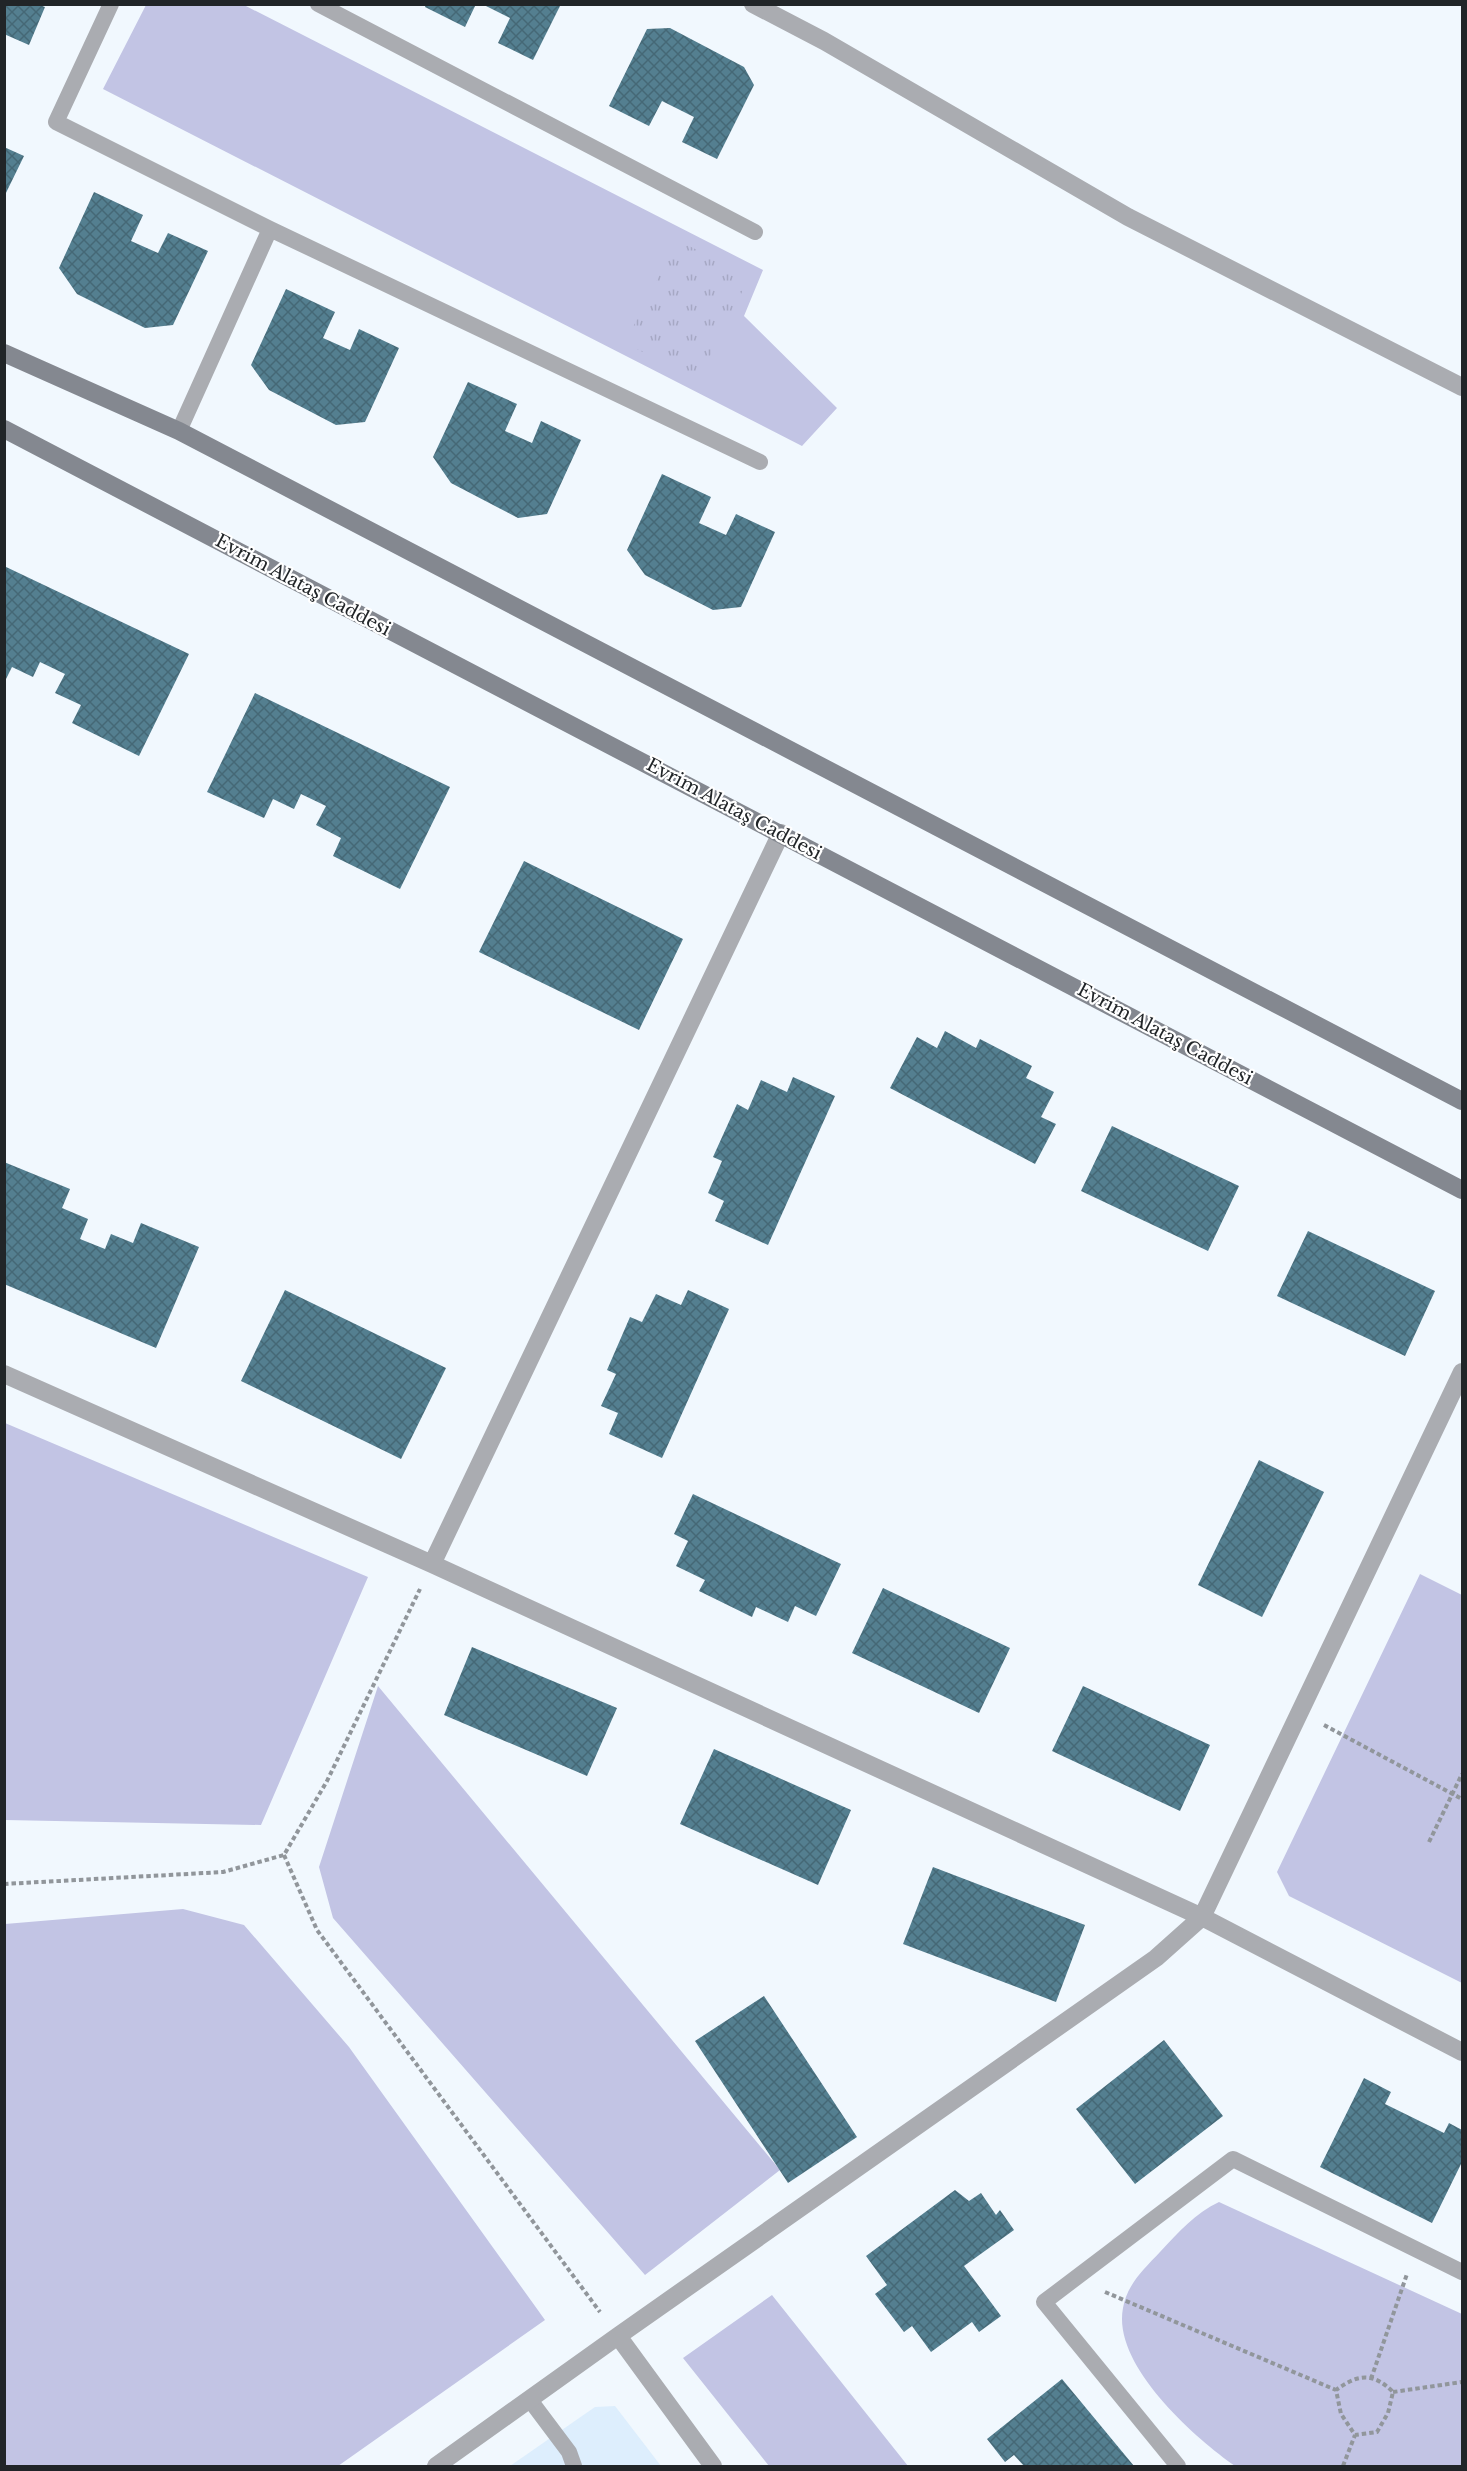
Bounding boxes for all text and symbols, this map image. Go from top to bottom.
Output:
street label: Evrim Alataş Caddesi [212,529,394,641]
street label: Evrim Alataş Caddesi [643,753,825,865]
street label: Evrim Alataş Caddesi [1074,978,1256,1090]

